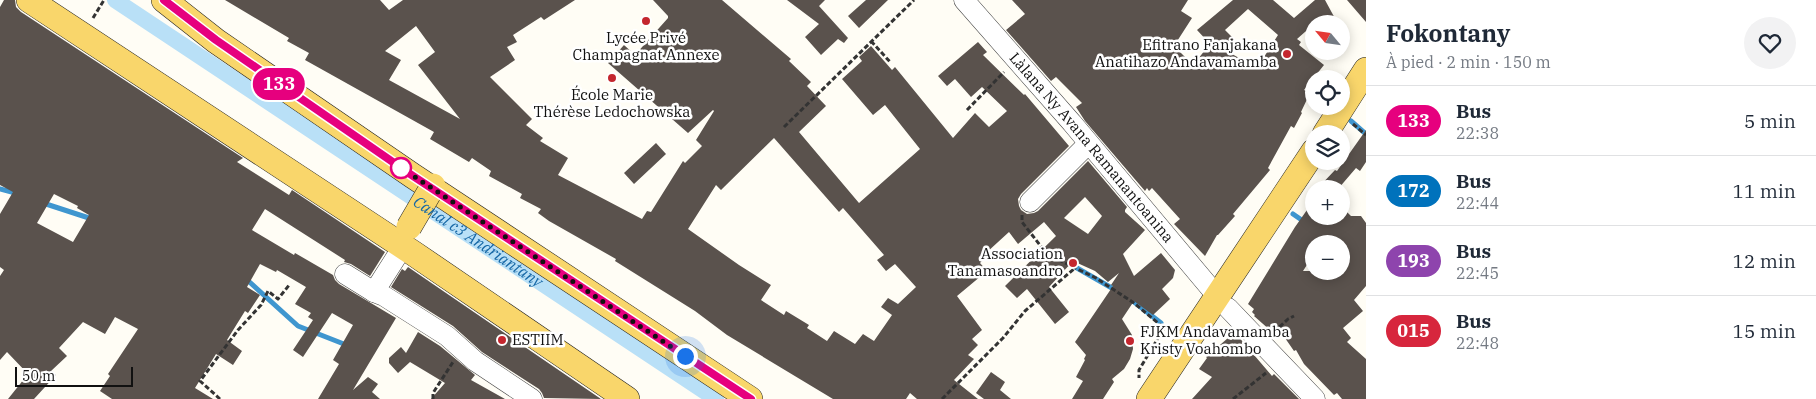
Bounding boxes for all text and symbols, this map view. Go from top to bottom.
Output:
marker: Lycée Privé Champagnat Annexe [640,15,652,27]
north arrow [1305,15,1350,60]
map controls [1305,15,1350,280]
text: Fokontany [1386,17,1510,49]
button: heart [1744,17,1796,69]
place label: Lycée Privé Champagnat Annexe [572,28,720,64]
place label: Efitrano Fanjakana Anatihazo Andavamamba [1095,35,1277,71]
street label: Làlana Ny Avana Ramanantoanina [1005,48,1178,246]
marker: Efitrano Fanjakana Anatihazo Andavamamba [1281,48,1293,60]
text: À pied · 2 min · 150 m [1386,52,1551,72]
line badge: 133 [250,68,308,100]
button: locate [1305,70,1350,115]
text: 133 [263,72,295,95]
marker: École Marie Thérèse Ledochowska [606,72,618,84]
place label: École Marie Thérèse Ledochowska [534,85,690,121]
text: Bus [1456,99,1491,123]
text: 133 [1397,109,1430,132]
text: 5 min [1744,109,1796,133]
text: 22:38 [1456,123,1499,143]
button: layers [1305,125,1350,170]
unlabelled marker [390,157,412,179]
text: Bus [1456,169,1491,193]
text: 172 [1397,179,1430,202]
text: 11 min [1733,179,1796,203]
button: + [1305,180,1350,225]
water label: Canal c3 Andriantany [410,191,548,292]
text: 22:44 [1456,193,1499,213]
button: − [1305,235,1350,280]
text: Bus [1456,239,1491,263]
place label: Association Tanamasoandro [947,244,1063,280]
text: 193 [1397,249,1430,272]
text: 12 min [1733,249,1796,273]
marker: Association Tanamasoandro [1067,257,1079,269]
text: 22:45 [1456,263,1499,283]
text: Bus [1456,309,1491,333]
text: 015 [1397,319,1430,342]
text: 15 min [1733,319,1796,343]
place label: FJKM Andavamamba Kristy Voahombo [1140,322,1290,358]
place label: ESTIIM [512,330,563,349]
text: 22:48 [1456,333,1499,353]
marker: ESTIIM [496,334,508,346]
marker: FJKM Andavamamba Kristy Voahombo [1124,335,1136,347]
your location [673,344,698,369]
scale bar [15,364,132,387]
text: 50 m [22,367,55,385]

